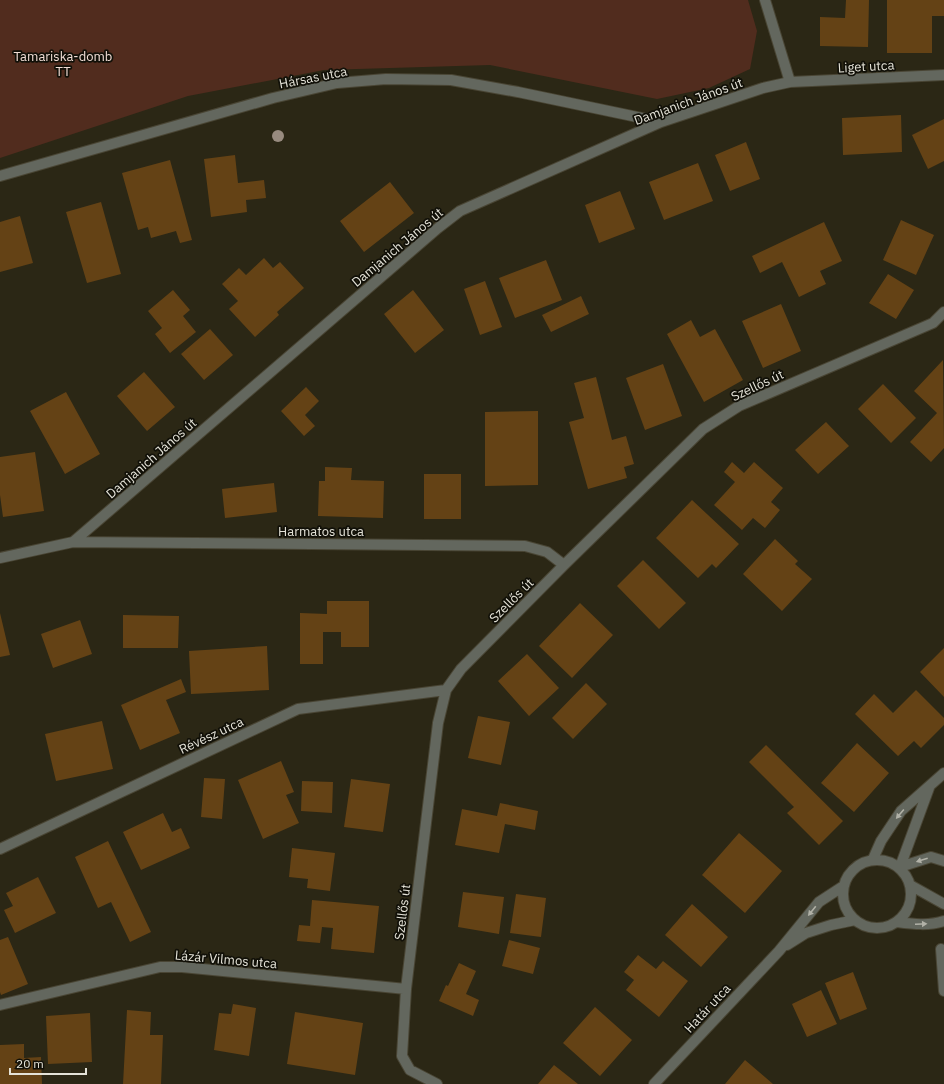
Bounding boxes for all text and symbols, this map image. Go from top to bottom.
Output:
park label: Tamariska-domb TT [14,48,112,80]
street label: Liget utca [837,57,895,76]
street label: Hársas utca [278,63,349,92]
street label: Damjanich János út [632,74,745,129]
street label: Damjanich János út [348,204,447,291]
street label: Szellős út [728,366,786,405]
street label: Damjanich János út [103,414,200,502]
street label: Harmatos utca [278,523,364,540]
street label: Szellős út [485,574,537,626]
street label: Révész utca [176,713,246,758]
one-way arrow [896,809,905,819]
one-way arrow [915,857,927,863]
street label: Szellős út [391,883,414,941]
one-way arrow [807,905,816,916]
one-way arrow [915,920,927,927]
street label: Lázár Vilmos utca [174,947,278,972]
street label: Határ utca [680,980,734,1036]
scale bar [10,1050,86,1076]
text: 20 m [16,1056,44,1071]

